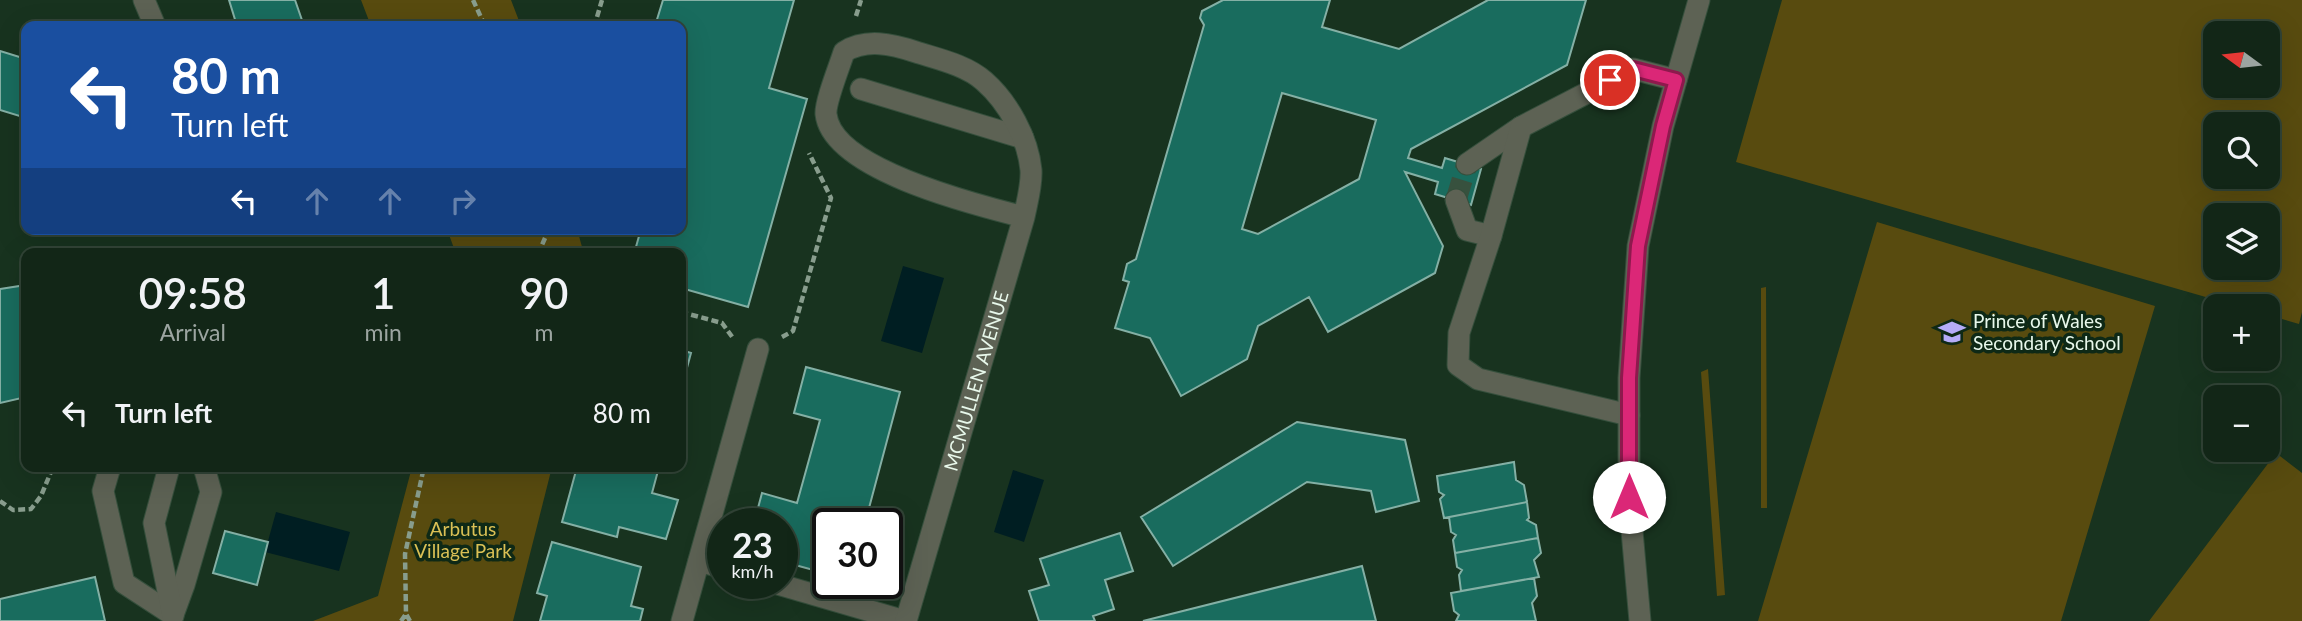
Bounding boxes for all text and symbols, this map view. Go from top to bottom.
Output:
north arrow [2203,21,2280,98]
map controls [2203,21,2280,462]
text: 80 m [171,46,281,104]
icon: left [56,49,147,140]
pin [1580,50,1640,110]
icon: arrive [1591,61,1629,99]
text: Turn left [171,105,288,144]
button: search [2203,112,2280,189]
icon: left [225,182,263,220]
icon: ahead [298,182,336,220]
icon: ahead [371,182,409,220]
icon: right [444,182,482,220]
button: layers [2203,203,2280,280]
text: 09:58 [139,268,247,318]
text: 1 [371,268,395,318]
text: 90 [520,268,568,318]
street label: MCMULLEN AVENUE [938,288,1013,474]
button: + [2203,294,2280,371]
place label: Prince of Wales Secondary School [1973,309,2121,354]
school or university icon: Prince of Wales Secondary School [1937,317,1967,347]
text: Arrival [160,318,226,346]
text: min [365,318,402,346]
text: m [534,318,553,346]
button: − [2203,385,2280,462]
icon: left [56,394,94,432]
text: Turn left [115,397,212,429]
text: 80 m [593,397,651,429]
position arrow [1592,460,1666,534]
speed limit sign: 30 [812,508,903,599]
park label: Arbutus Village Park [414,517,512,562]
text: 23 [732,523,773,565]
text: km/h [731,560,774,582]

